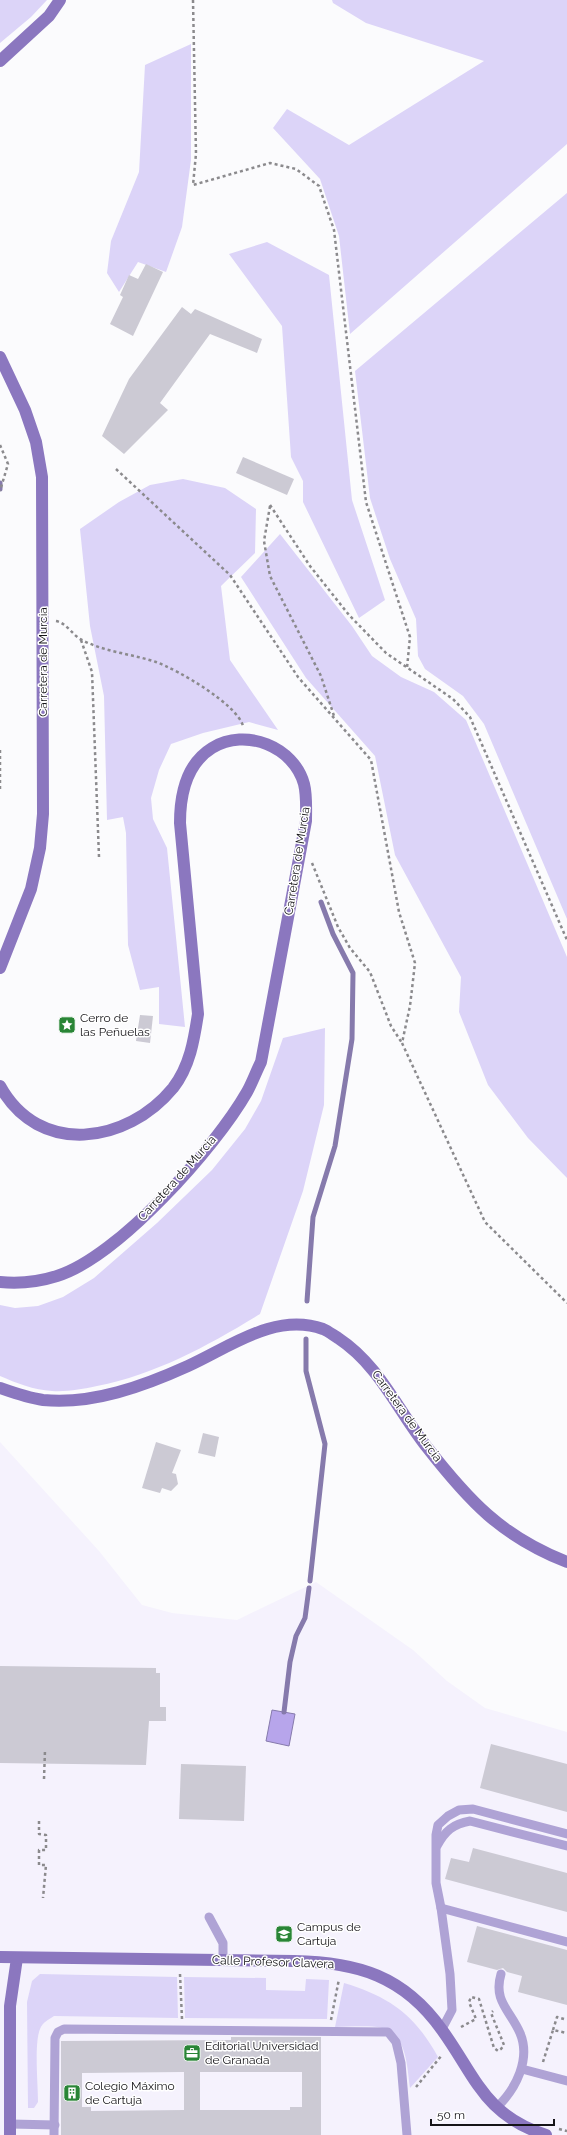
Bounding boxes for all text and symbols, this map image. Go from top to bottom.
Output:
street label: Carretera de Murcia [36,607,50,717]
street label: Carretera de Murcia [282,806,312,916]
place label: Cerro de las Peñuelas [80,1011,150,1039]
place icon: Cerro de las Peñuelas [57,1015,77,1035]
street label: Carretera de Murcia [135,1133,219,1223]
street label: Carretera de Murcia [369,1367,445,1465]
place label: Campus de Cartuja [297,1920,361,1948]
school or university icon: Campus de Cartuja [274,1924,294,1944]
street label: Calle Profesor Clavera [212,1953,334,1971]
place label: Editorial Universidad de Granada [205,2039,319,2067]
office icon: Editorial Universidad de Granada [182,2043,202,2063]
place label: Colegio Máximo de Cartuja [85,2079,175,2107]
building icon: Colegio Máximo de Cartuja [62,2083,82,2103]
scale bar [431,2101,554,2127]
text: 50 m [437,2108,465,2122]

